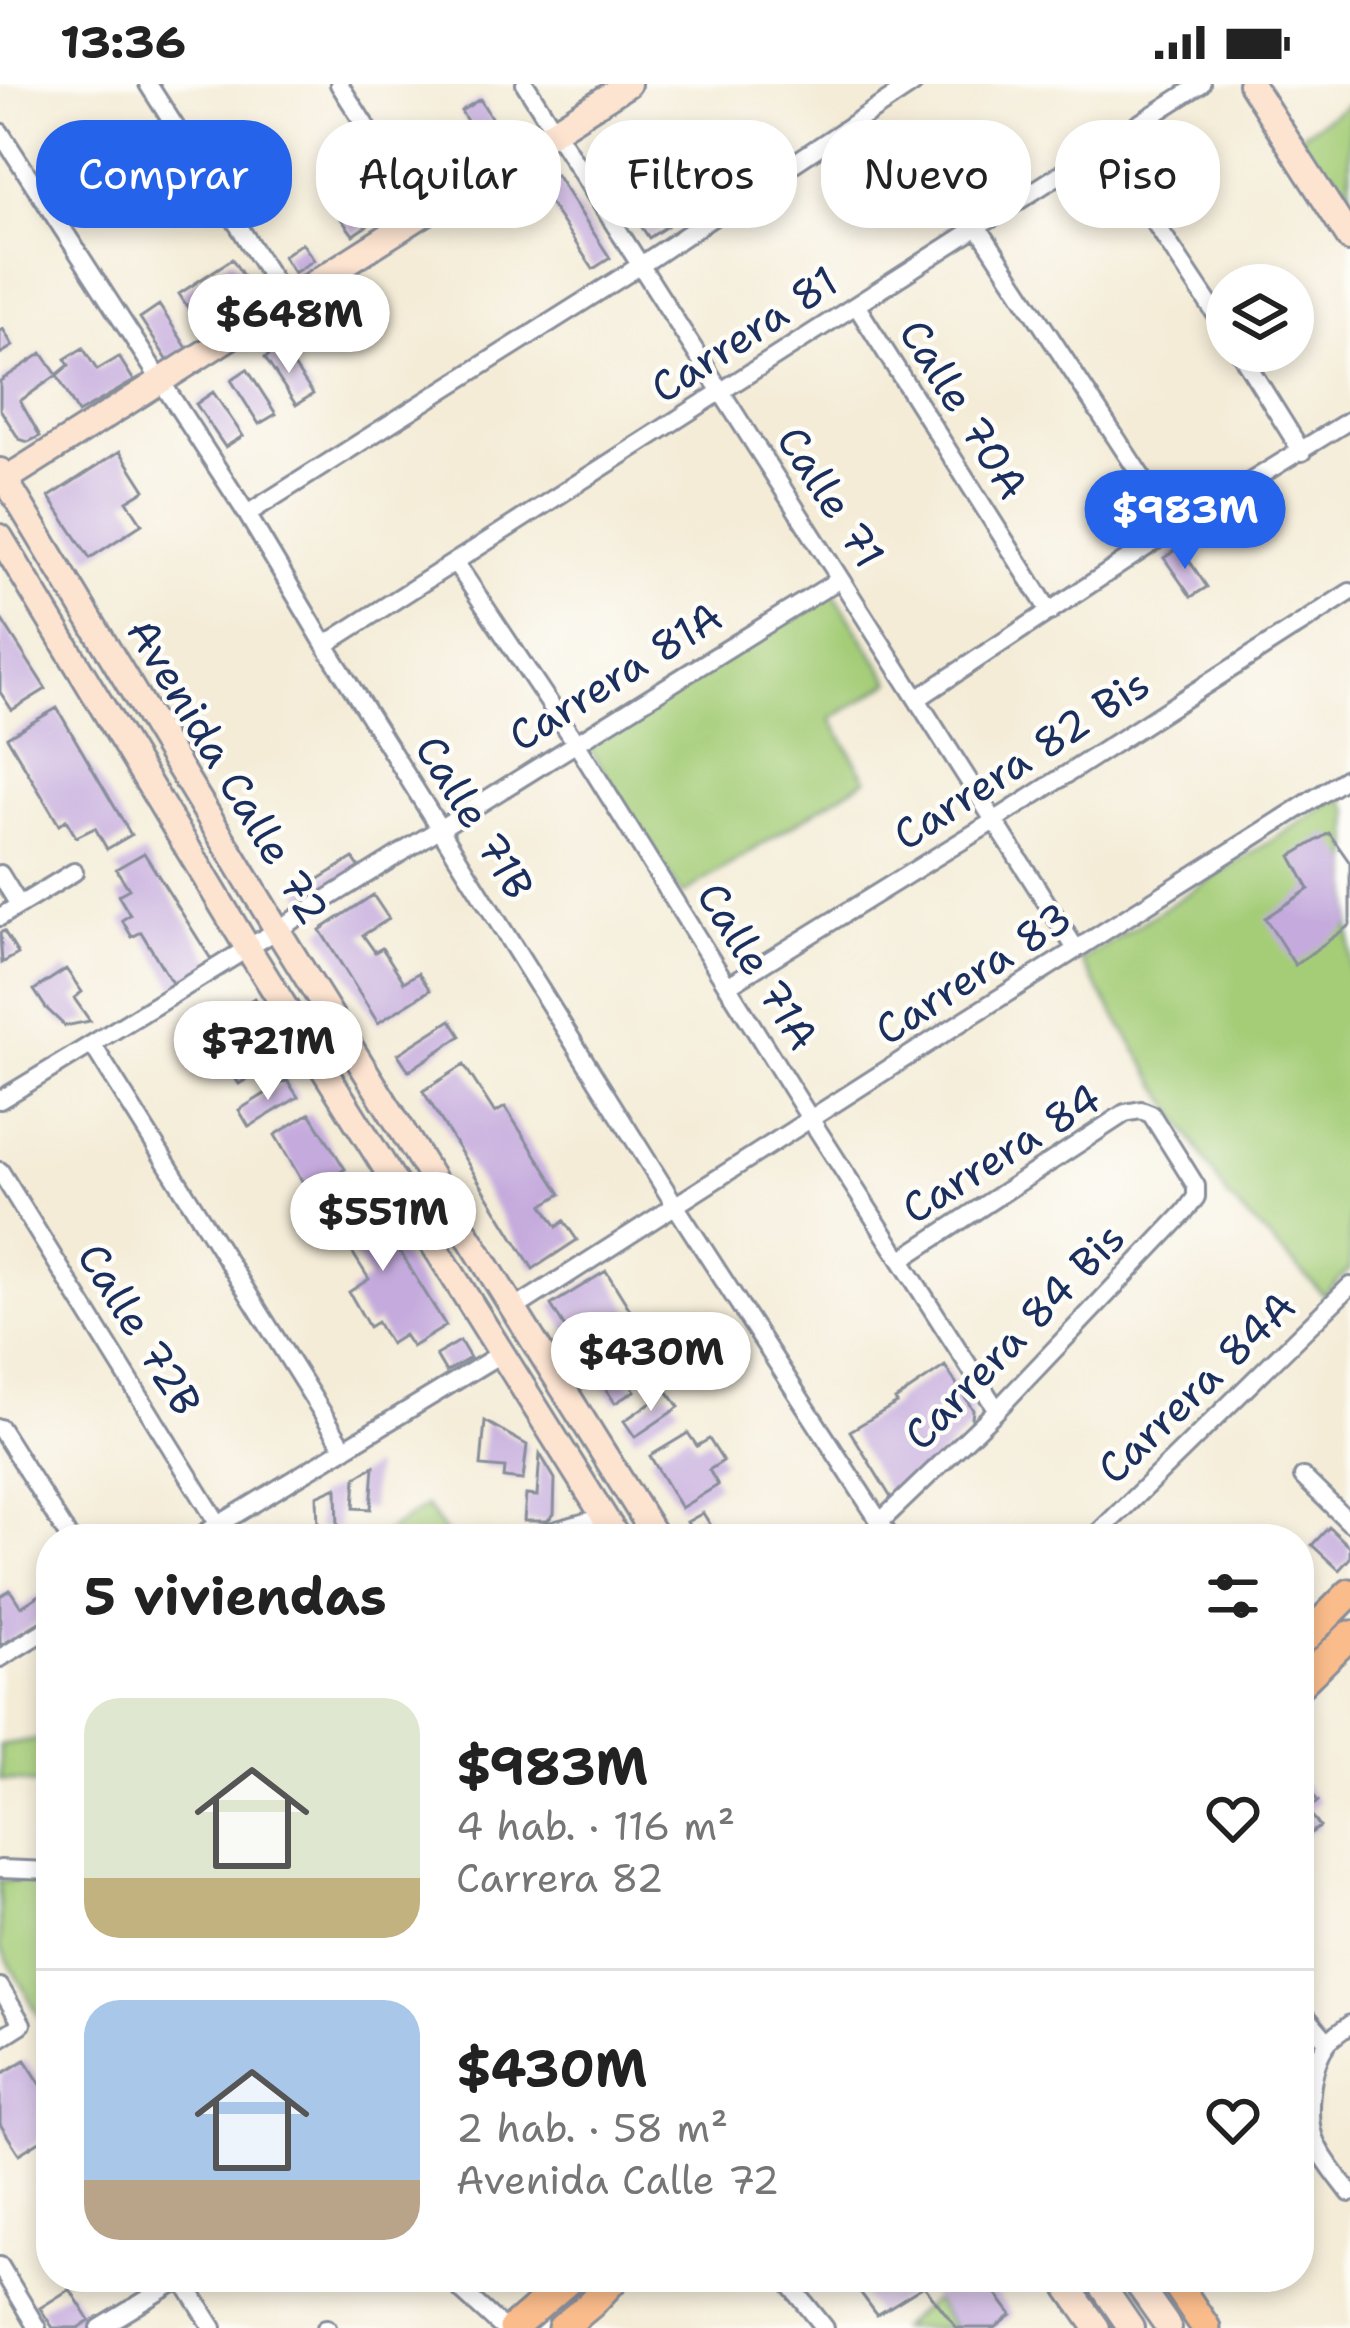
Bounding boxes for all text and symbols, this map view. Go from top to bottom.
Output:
text: 13:36 [60,12,186,72]
chip: Comprar [36,120,292,228]
chip: Alquilar [316,120,561,228]
chip: Filtros [585,120,797,228]
chip: Nuevo [821,120,1031,228]
chip: Piso [1055,120,1220,228]
street label: Carrera 81 [640,253,848,415]
map controls [1206,264,1314,372]
button: layers [1206,264,1314,372]
pin: $648M [205,274,373,376]
text: $648M [215,287,363,339]
street label: Calle 70A [887,308,1041,510]
street label: Calle 71 [764,415,898,579]
pin: $983M [1101,470,1269,572]
text: $983M [1112,483,1258,535]
street label: Carrera 81A [498,588,732,764]
street label: Avenida Calle 72 [114,607,342,935]
street label: Carrera 82 Bis [882,655,1160,863]
street label: Calle 71B [403,724,547,910]
street label: Calle 71A [684,871,832,1061]
street label: Carrera 83 [864,889,1082,1057]
pin: $721M [184,1001,352,1103]
text: $721M [201,1014,335,1066]
street label: Carrera 84 [891,1070,1111,1236]
pin: $551M [299,1172,467,1274]
text: $551M [317,1185,449,1237]
street label: Carrera 84 Bis [891,1210,1137,1462]
street label: Calle 72B [65,1232,215,1426]
street label: Carrera 84A [1085,1278,1307,1496]
pin: $430M [567,1312,735,1414]
text: $430M [578,1325,724,1377]
text: 5 viviendas [84,1562,387,1630]
icon: filters [1200,1563,1266,1629]
text: $983M [456,1732,648,1800]
icon: home [180,1746,324,1890]
icon: heart [1200,1785,1266,1851]
text: 4 hab. · 116 m² [456,1800,735,1852]
text: Carrera 82 [456,1852,664,1904]
text: $430M [456,2034,647,2102]
icon: home [180,2048,324,2192]
icon: heart [1200,2087,1266,2153]
text: 2 hab. · 58 m² [456,2102,728,2154]
text: Avenida Calle 72 [456,2154,779,2206]

